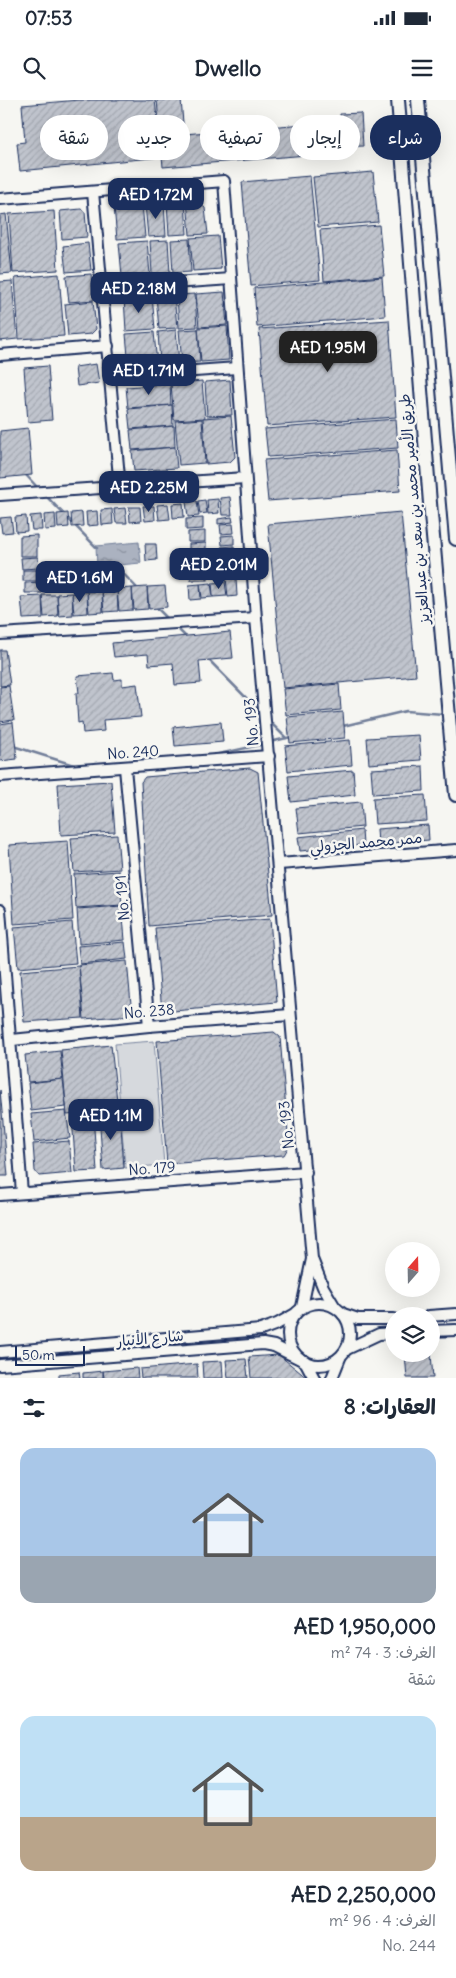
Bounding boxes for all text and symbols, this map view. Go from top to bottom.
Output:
text: 07:53 [25,6,73,30]
icon: search [20,54,48,82]
text: Dwello [195,54,261,82]
icon: menu [408,54,436,82]
chip: شقة [40,115,108,160]
chip: جديد [118,115,190,160]
chip: تصفية [200,115,280,160]
chip: إيجار [290,115,360,160]
chip: شراء [370,115,441,160]
pin: AED 1.72M [99,178,213,220]
text: AED 1.72M [119,184,193,204]
pin: AED 2.18M [82,272,196,314]
text: AED 2.18M [102,278,176,298]
pin: AED 1.95M [271,330,385,373]
text: AED 1.95M [290,337,366,357]
pin: AED 1.71M [92,354,206,396]
text: AED 1.71M [113,360,185,380]
street label: طريق الأمير محمد بن سعد بن عبدالعزيز [394,393,434,627]
pin: AED 2.25M [92,470,206,513]
text: AED 2.25M [110,477,188,497]
pin: AED 2.01M [162,548,276,590]
text: AED 2.01M [181,554,257,574]
pin: AED 1.6M [28,560,132,603]
text: AED 1.6M [47,567,113,587]
street label: No. 193 [239,697,263,747]
street label: No. 240 [106,741,160,763]
street label: ممر محمد الجزولي [309,828,423,860]
street label: No. 191 [111,874,133,922]
street label: No. 238 [123,999,175,1023]
pin: AED 1.1M [59,1098,163,1141]
street label: No. 193 [274,1100,298,1150]
text: AED 1.1M [79,1105,143,1125]
street label: No. 179 [128,1157,176,1179]
north arrow [385,1242,440,1298]
map controls [385,1242,440,1362]
button: layers [385,1307,440,1362]
street label: شارع الأنبار [115,1326,184,1351]
scale bar [15,1343,85,1366]
text: 50 m [22,1346,55,1364]
text: العقارات: 8 [344,1393,436,1420]
icon: filters [20,1394,48,1422]
icon: home [183,1480,273,1570]
text: AED 1,950,000 [294,1613,436,1640]
text: الغرف: 3 · 74 m² [331,1642,436,1662]
text: شقة [408,1669,436,1689]
icon: home [183,1749,273,1839]
text: AED 2,250,000 [291,1881,436,1908]
text: الغرف: 4 · 96 m² [329,1910,436,1930]
text: No. 244 [382,1935,436,1955]

